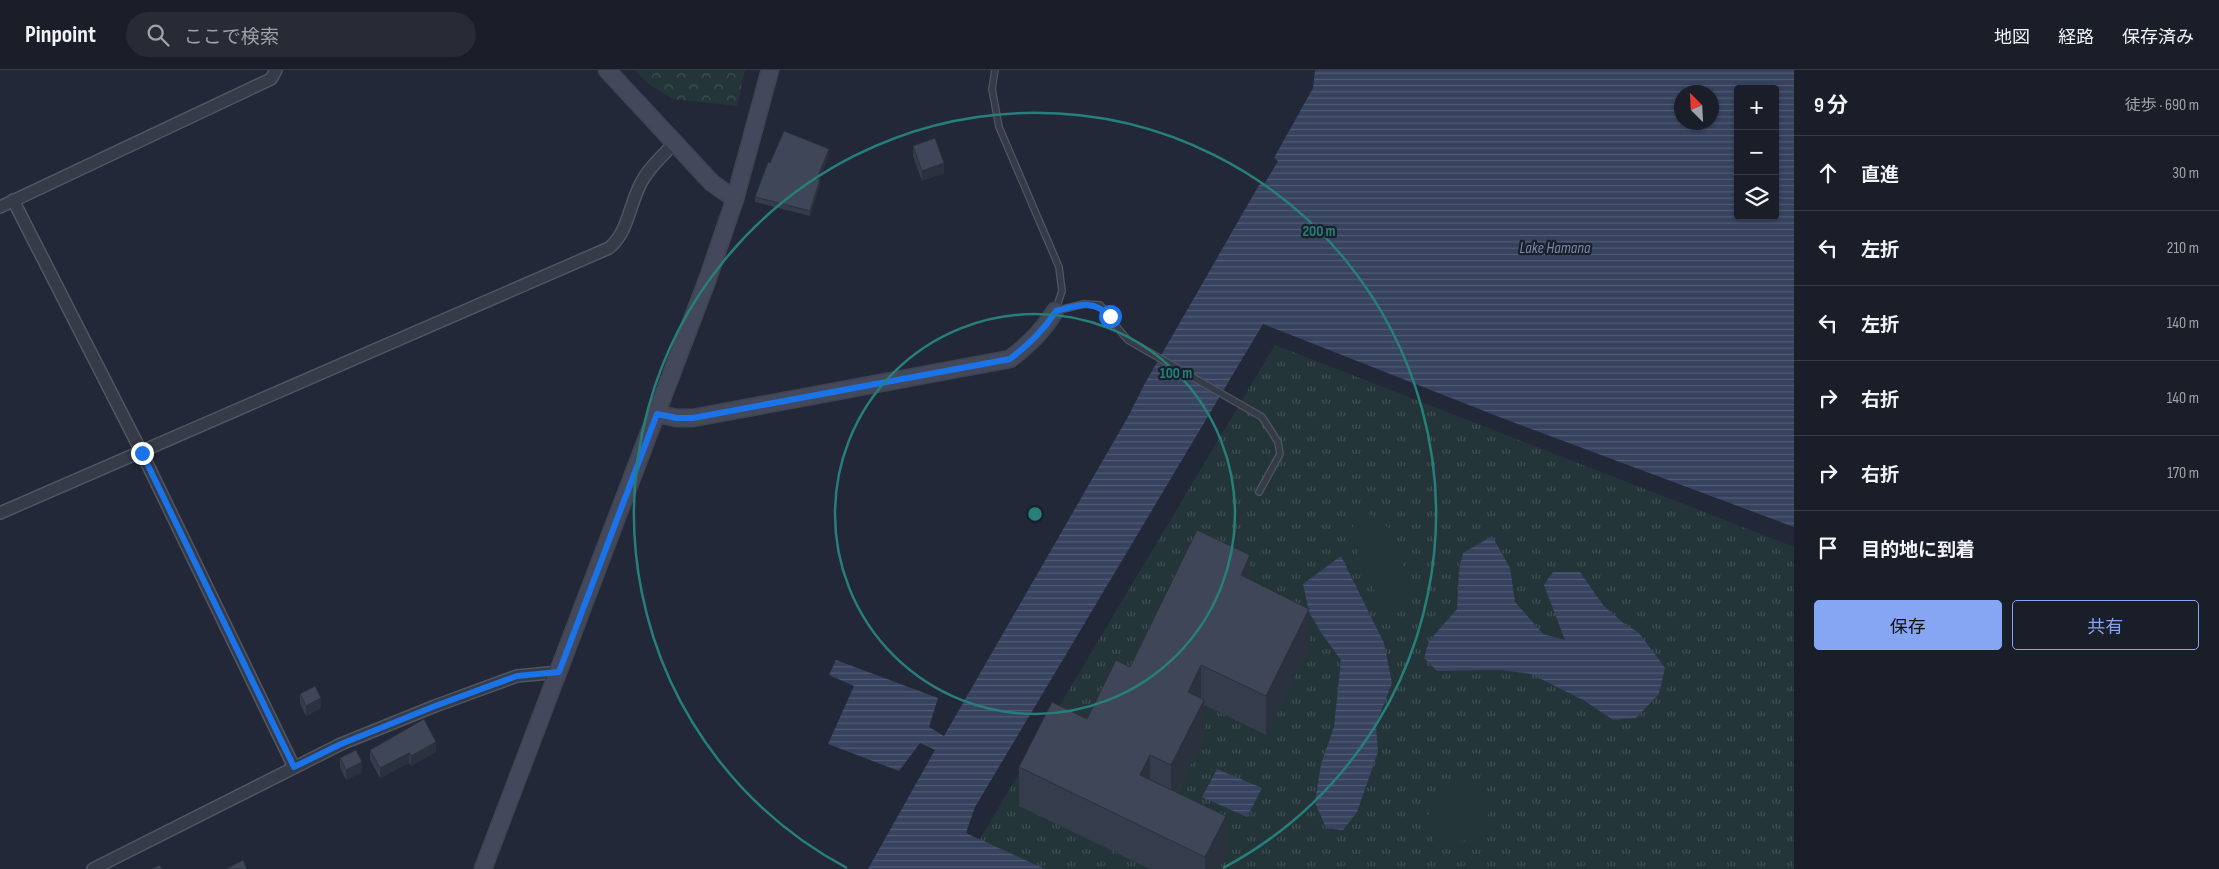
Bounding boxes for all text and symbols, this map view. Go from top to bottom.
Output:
search box [126,12,476,57]
text: Pinpoint [25,20,96,49]
icon: search [144,21,172,49]
text: ここで検索 [184,26,279,49]
text: 地図 [1994,27,2030,48]
text: 経路 [2058,27,2094,48]
text: 保存済み [2122,27,2194,48]
north arrow [1674,85,1719,130]
map controls [1734,85,1779,220]
button: + [1734,85,1779,130]
text: 9 分 [1814,93,1848,118]
text: 徒歩 · 690 m [2125,96,2199,115]
button: − [1734,130,1779,175]
icon: ahead [1814,159,1842,187]
text: 直進 [1861,164,1899,187]
text: 30 m [2172,164,2199,183]
button: layers [1734,175,1779,220]
text: 200 m [1302,222,1336,241]
icon: left [1814,234,1842,262]
water label: Lake Hamana [1520,239,1591,258]
text: 左折 [1861,239,1899,262]
text: 210 m [2167,239,2199,258]
route start [1099,305,1122,328]
icon: left [1814,309,1842,337]
text: 左折 [1861,314,1899,337]
text: 140 m [2167,314,2199,333]
text: 100 m [1160,364,1192,383]
icon: right [1814,384,1842,412]
text: 右折 [1861,389,1899,412]
text: 140 m [2167,389,2199,408]
route end [131,442,154,465]
icon: right [1814,459,1842,487]
text: 右折 [1861,464,1899,487]
text: 170 m [2167,464,2199,483]
centre of rings [1026,505,1044,523]
icon: arrive [1814,534,1842,562]
text: 目的地に到着 [1861,539,1975,562]
button: 保存 [1814,600,2002,650]
button: 共有 [2012,600,2199,650]

